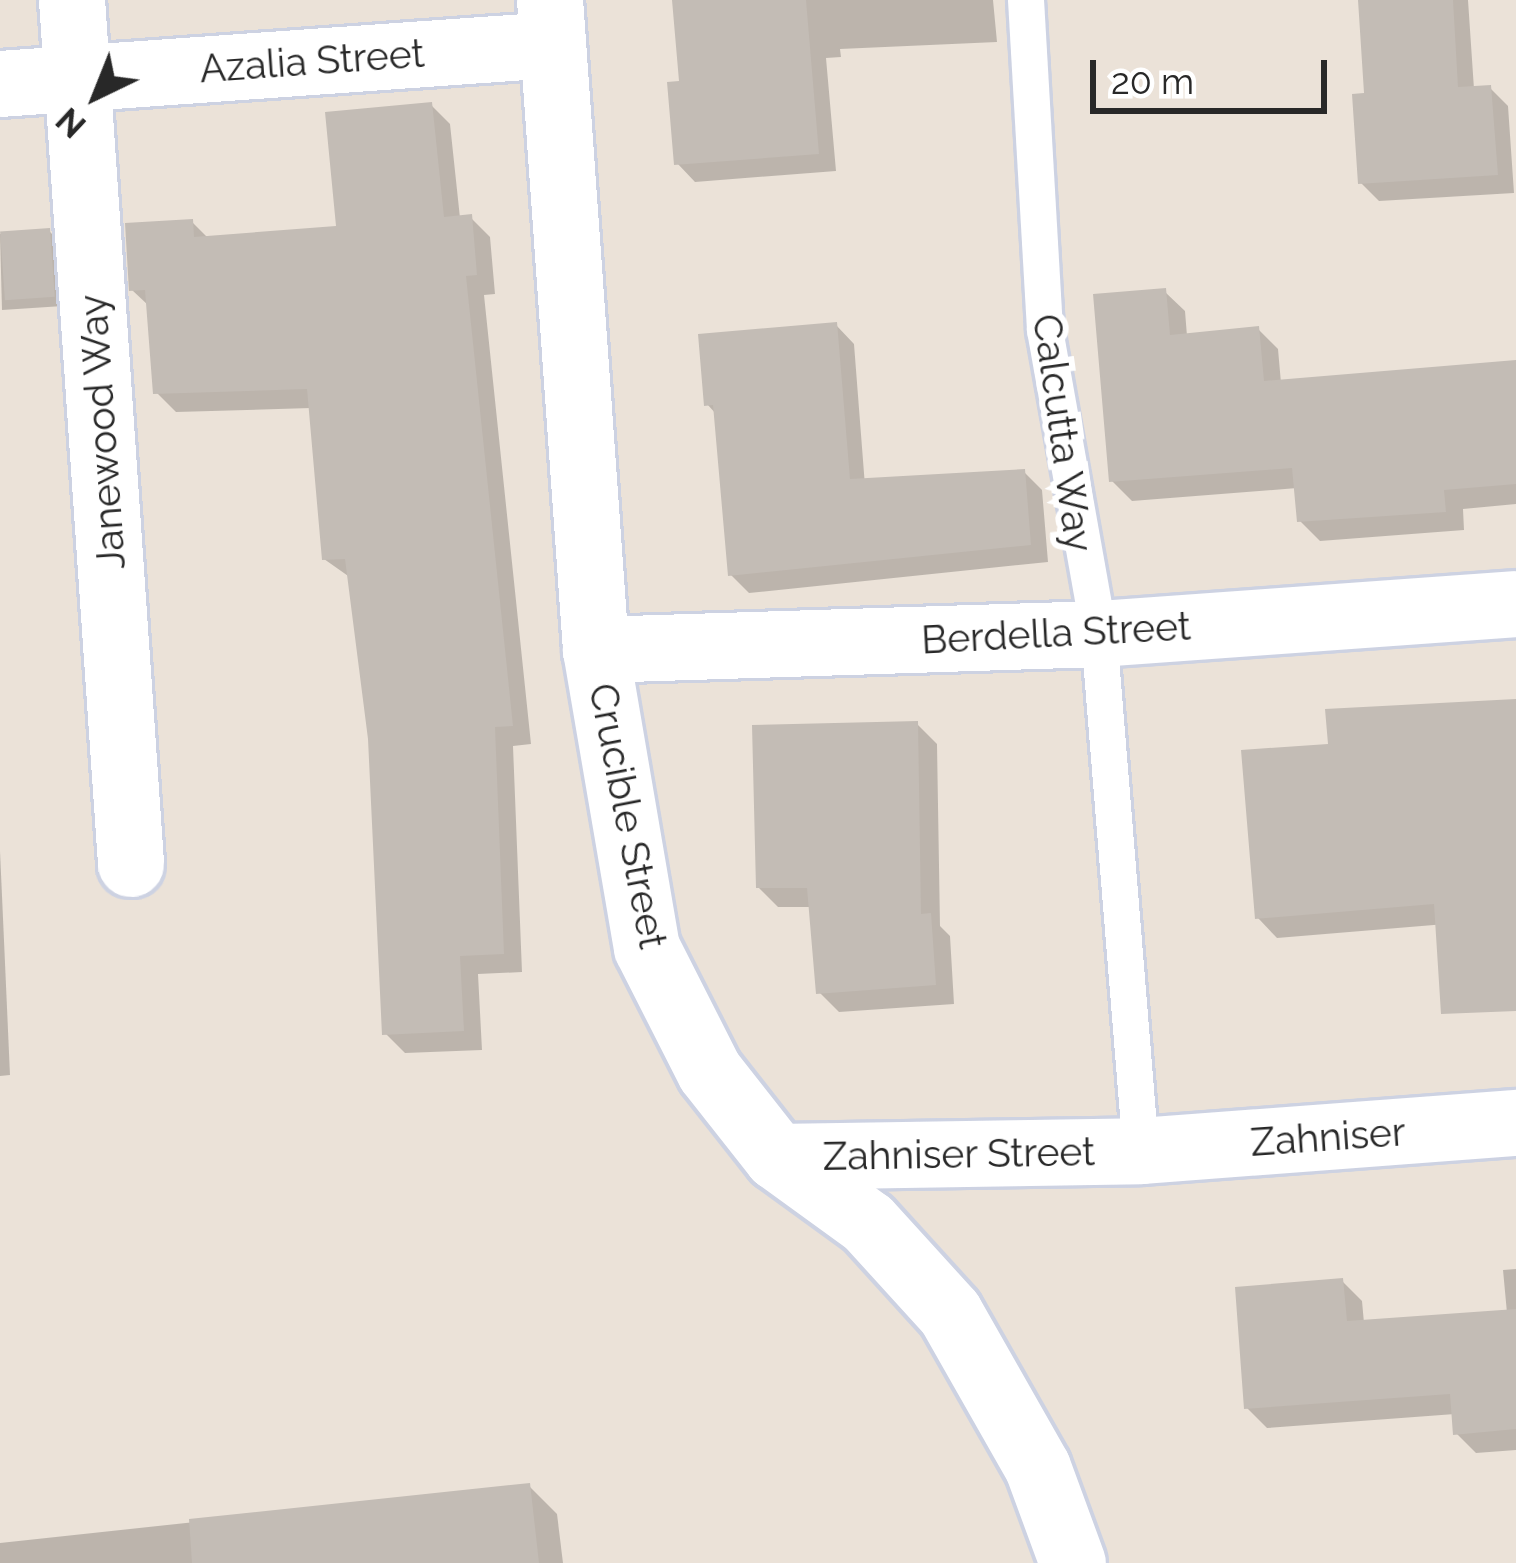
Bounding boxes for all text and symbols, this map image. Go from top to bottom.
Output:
street label: Azalia Street [198,30,426,92]
north arrow [36,36,156,156]
scale bar [1096,36,1333,110]
text: 20 m [1111,60,1194,102]
text: N [49,100,94,146]
street label: Janewood Way [69,292,135,572]
street label: Calcutta Way [1023,310,1103,556]
street label: Berdella Street [920,603,1192,663]
street label: Crucible Street [579,679,677,953]
street label: Zahniser [1249,1108,1407,1166]
street label: Zahniser Street [822,1128,1096,1180]

